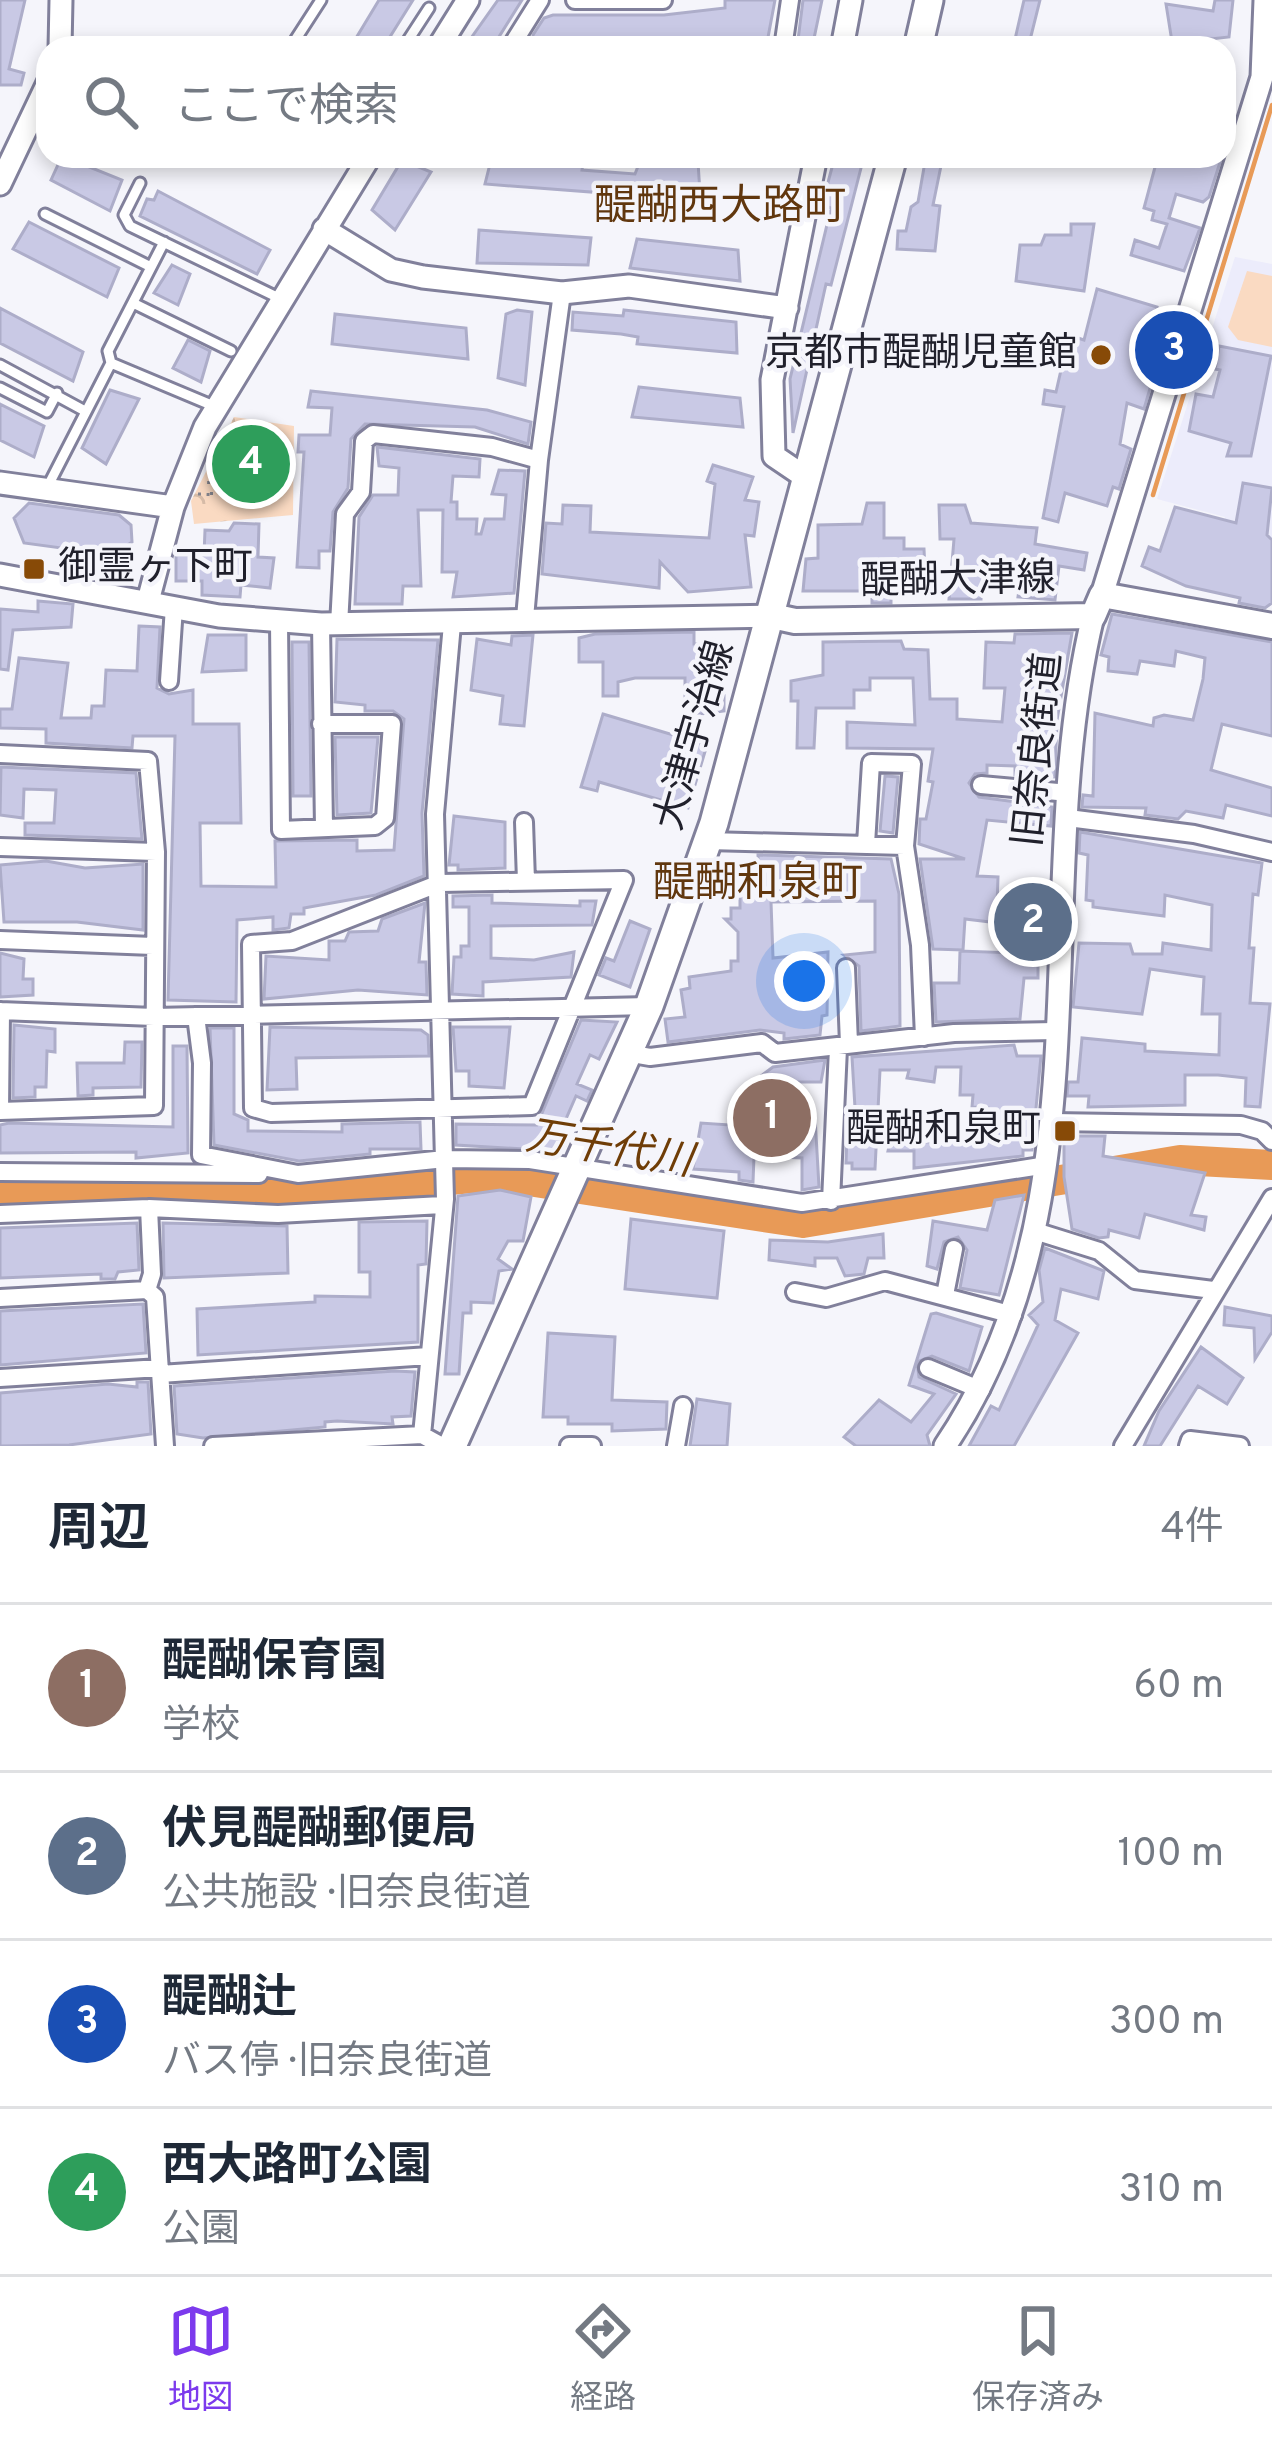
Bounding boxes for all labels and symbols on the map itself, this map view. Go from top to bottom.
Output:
district label: 醍醐西大路町 [594,182,846,235]
pin: 3 [1135,305,1213,395]
place label: 京都市醍醐児童館 [765,331,1077,380]
marker: 京都市醍醐児童館 [1088,342,1114,368]
pin: 4 [212,419,290,509]
place label: 御霊ヶ下町 [58,545,253,594]
marker: 御霊ヶ下町 [21,556,47,582]
street label: 醍醐大津線 [860,556,1056,608]
street label: 大津宇治線 [647,636,747,836]
street label: 旧奈良街道 [1005,650,1075,850]
district label: 醍醐和泉町 [653,859,863,912]
pin: 2 [994,877,1072,967]
your location [774,951,834,1011]
pin: 1 [733,1073,811,1163]
place label: 醍醐和泉町 [846,1107,1041,1156]
water label: 万千代川 [522,1112,700,1191]
marker: 醍醐和泉町 [1052,1118,1078,1144]

